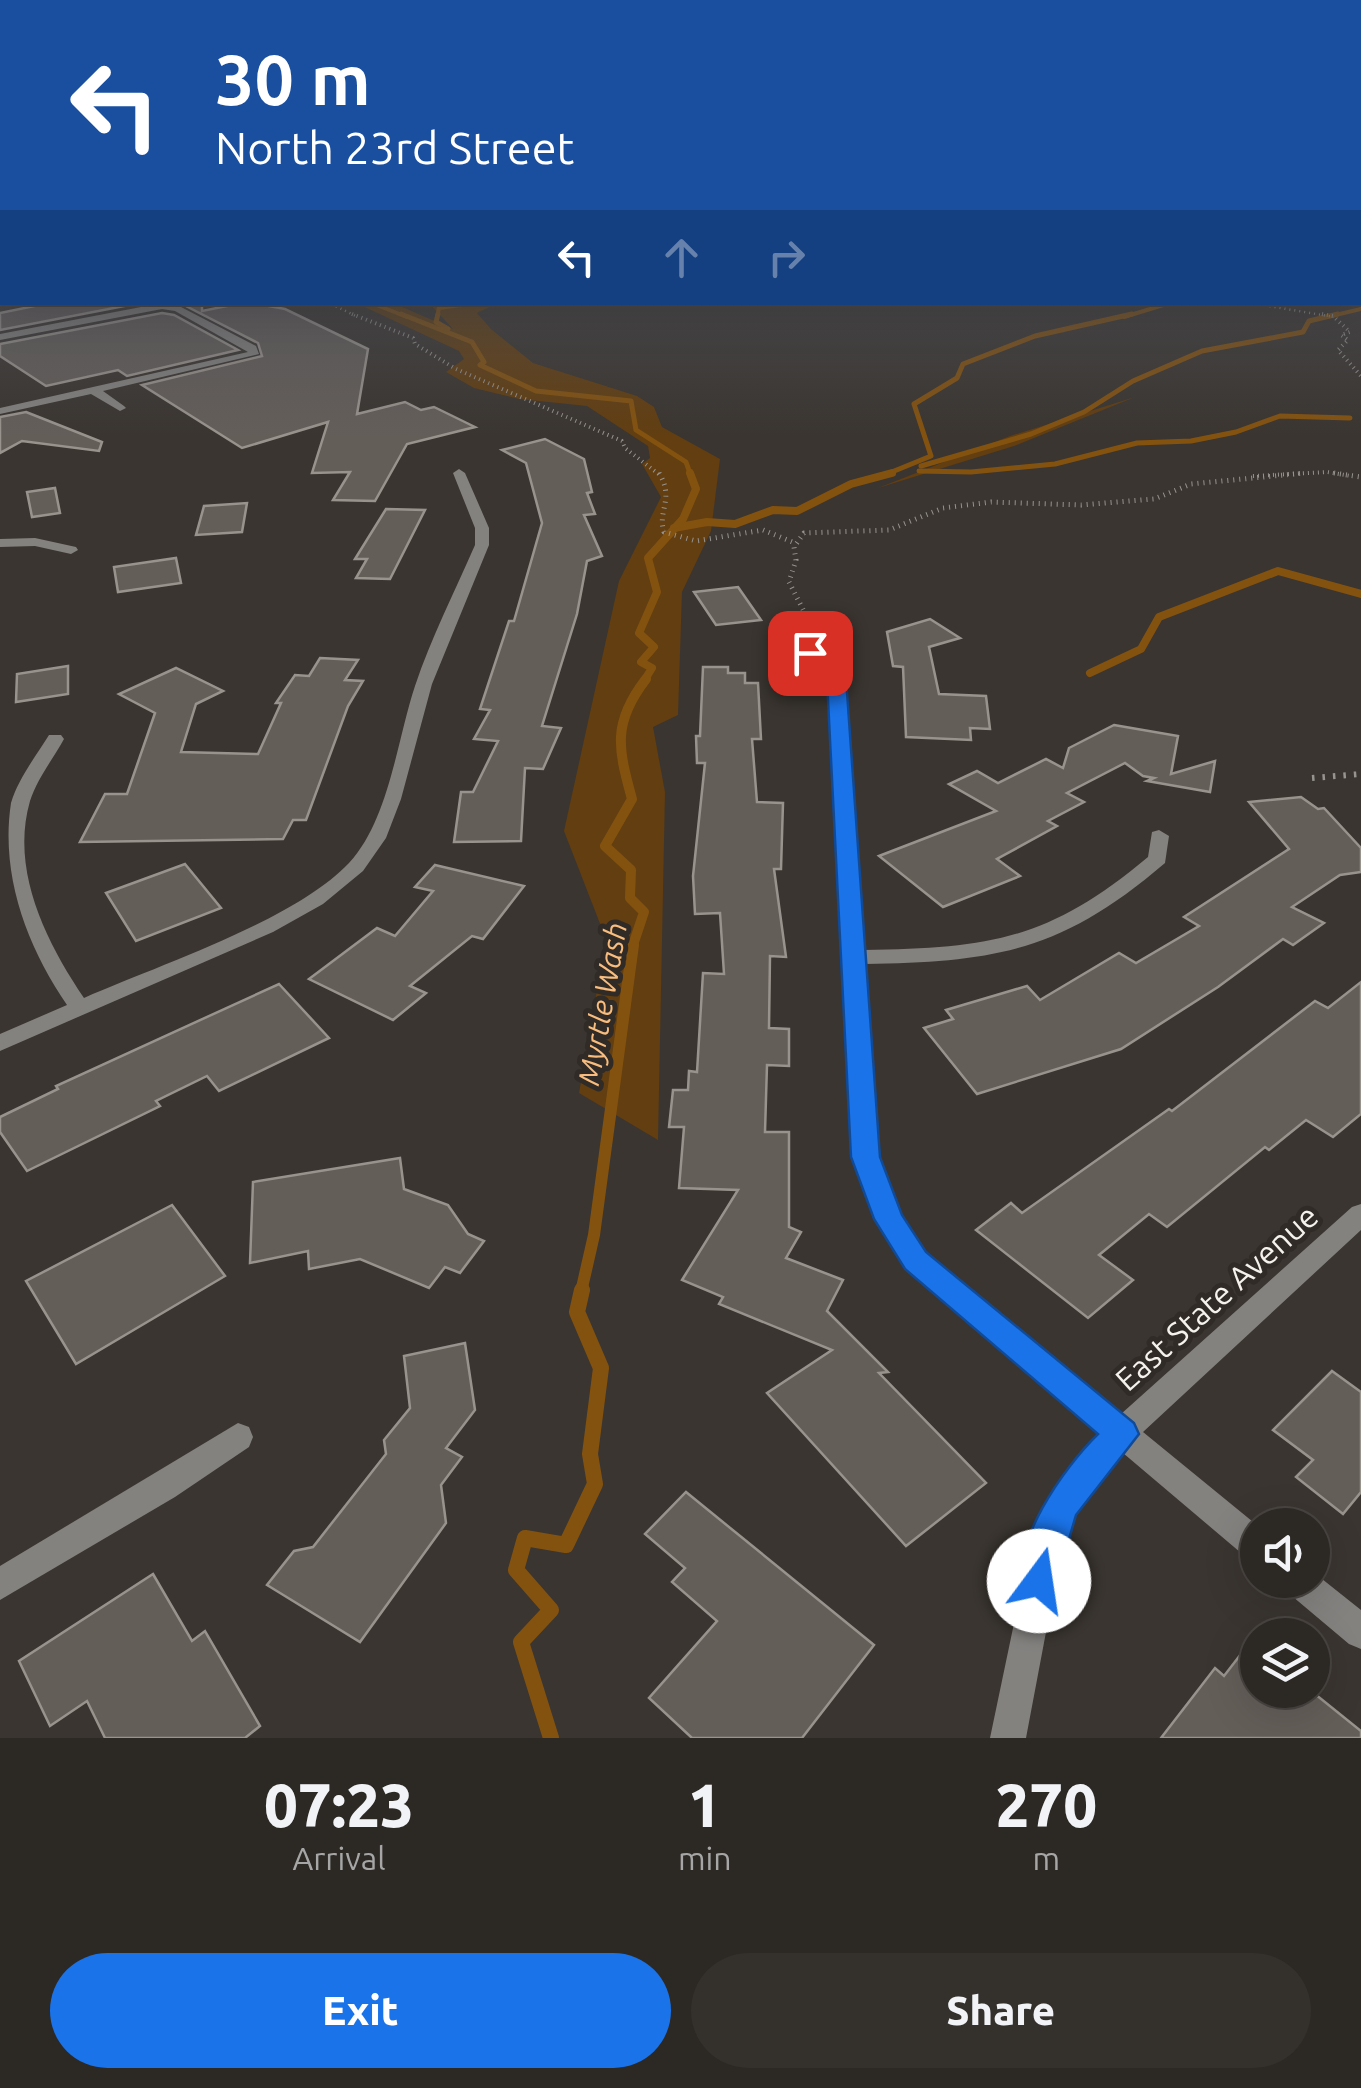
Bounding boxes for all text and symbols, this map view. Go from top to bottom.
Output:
icon: left [50,40,180,170]
text: 30 m [215,40,371,118]
text: North 23rd Street [215,122,574,173]
icon: left [549,230,604,285]
icon: ahead [654,230,709,285]
icon: right [759,230,814,285]
pin [768,611,853,696]
icon: arrive [783,626,838,681]
water label: Myrtle Wash [571,920,633,1088]
street label: East State Avenue [1108,1197,1325,1397]
map controls [1240,1508,1330,1708]
button: sound [1240,1508,1330,1598]
position arrow [987,1529,1091,1633]
button: layers [1240,1618,1330,1708]
text: 07:23 [264,1771,414,1838]
text: 1 [688,1771,722,1838]
text: 270 [996,1771,1097,1838]
text: Arrival [292,1840,386,1876]
text: min [678,1840,732,1876]
text: m [1032,1840,1060,1876]
button: Exit [50,1953,671,2068]
button: Share [691,1953,1311,2068]

